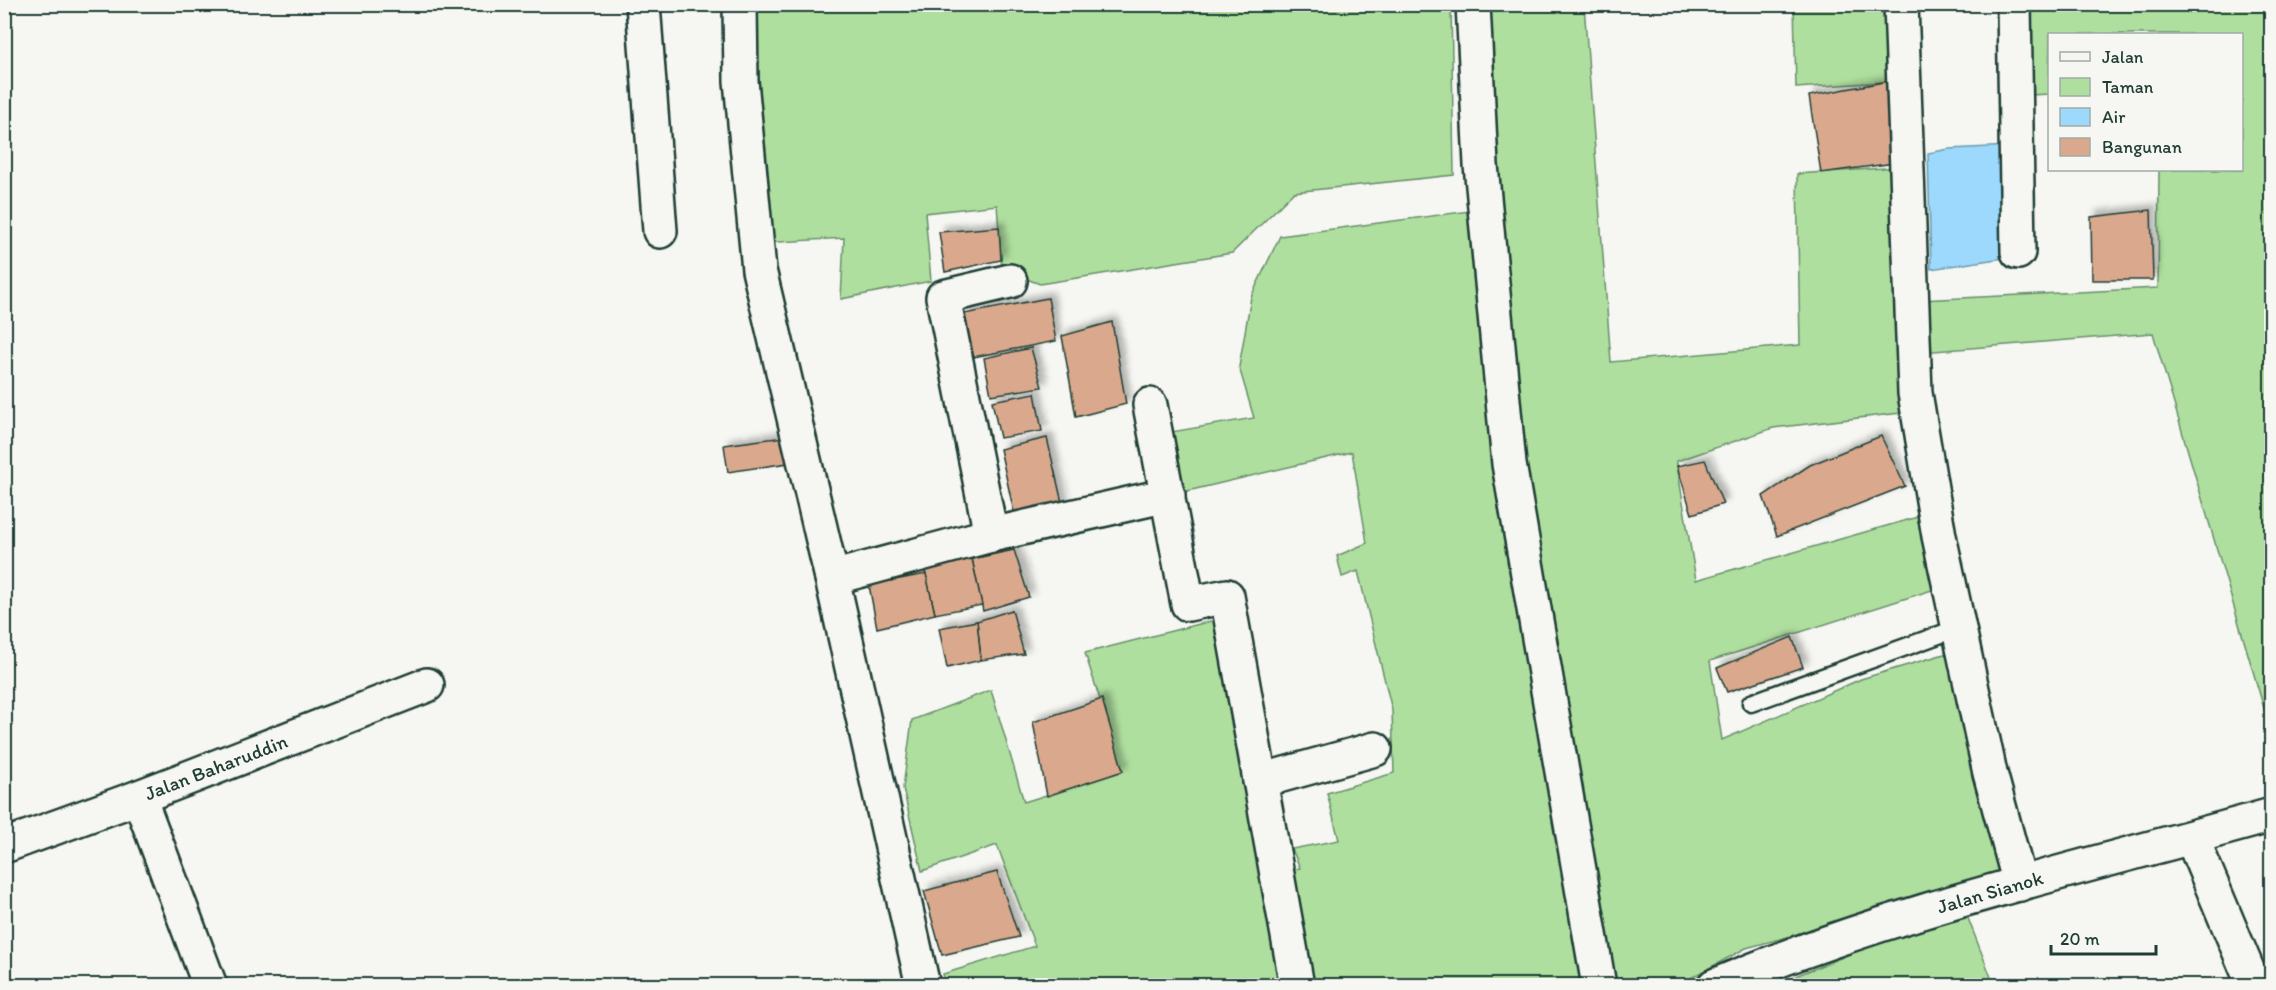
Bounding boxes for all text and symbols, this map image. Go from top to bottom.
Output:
legend [2048,33,2243,171]
text: Jalan [2102,46,2144,68]
text: Taman [2102,76,2154,98]
text: Air [2102,106,2126,128]
text: Bangunan [2102,136,2182,158]
street label: Jalan Baharuddin [141,729,291,805]
street label: Jalan Sianok [1934,865,2046,919]
scale bar [2051,918,2156,956]
text: 20 m [2060,928,2100,950]

